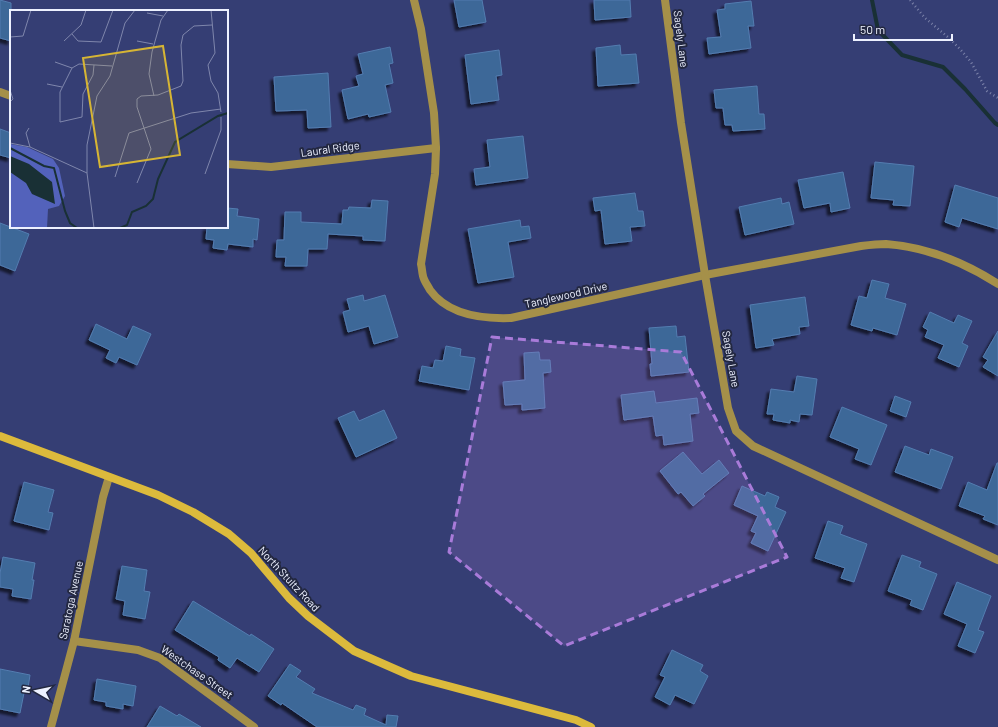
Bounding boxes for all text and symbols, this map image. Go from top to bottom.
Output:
inset map [10,10,228,228]
street label: Sagely Lane [672,10,691,68]
scale bar [854,16,952,42]
text: 50 m [860,22,885,36]
street label: Laural Ridge [300,138,360,159]
street label: Tanglewood Drive [523,279,609,310]
street label: Sagely Lane [720,330,743,388]
street label: North Stultz Road [256,544,323,614]
street label: Saratoga Avenue [56,559,85,640]
street label: Westchase Street [159,642,236,701]
north arrow [16,671,56,711]
text: N [19,685,33,694]

